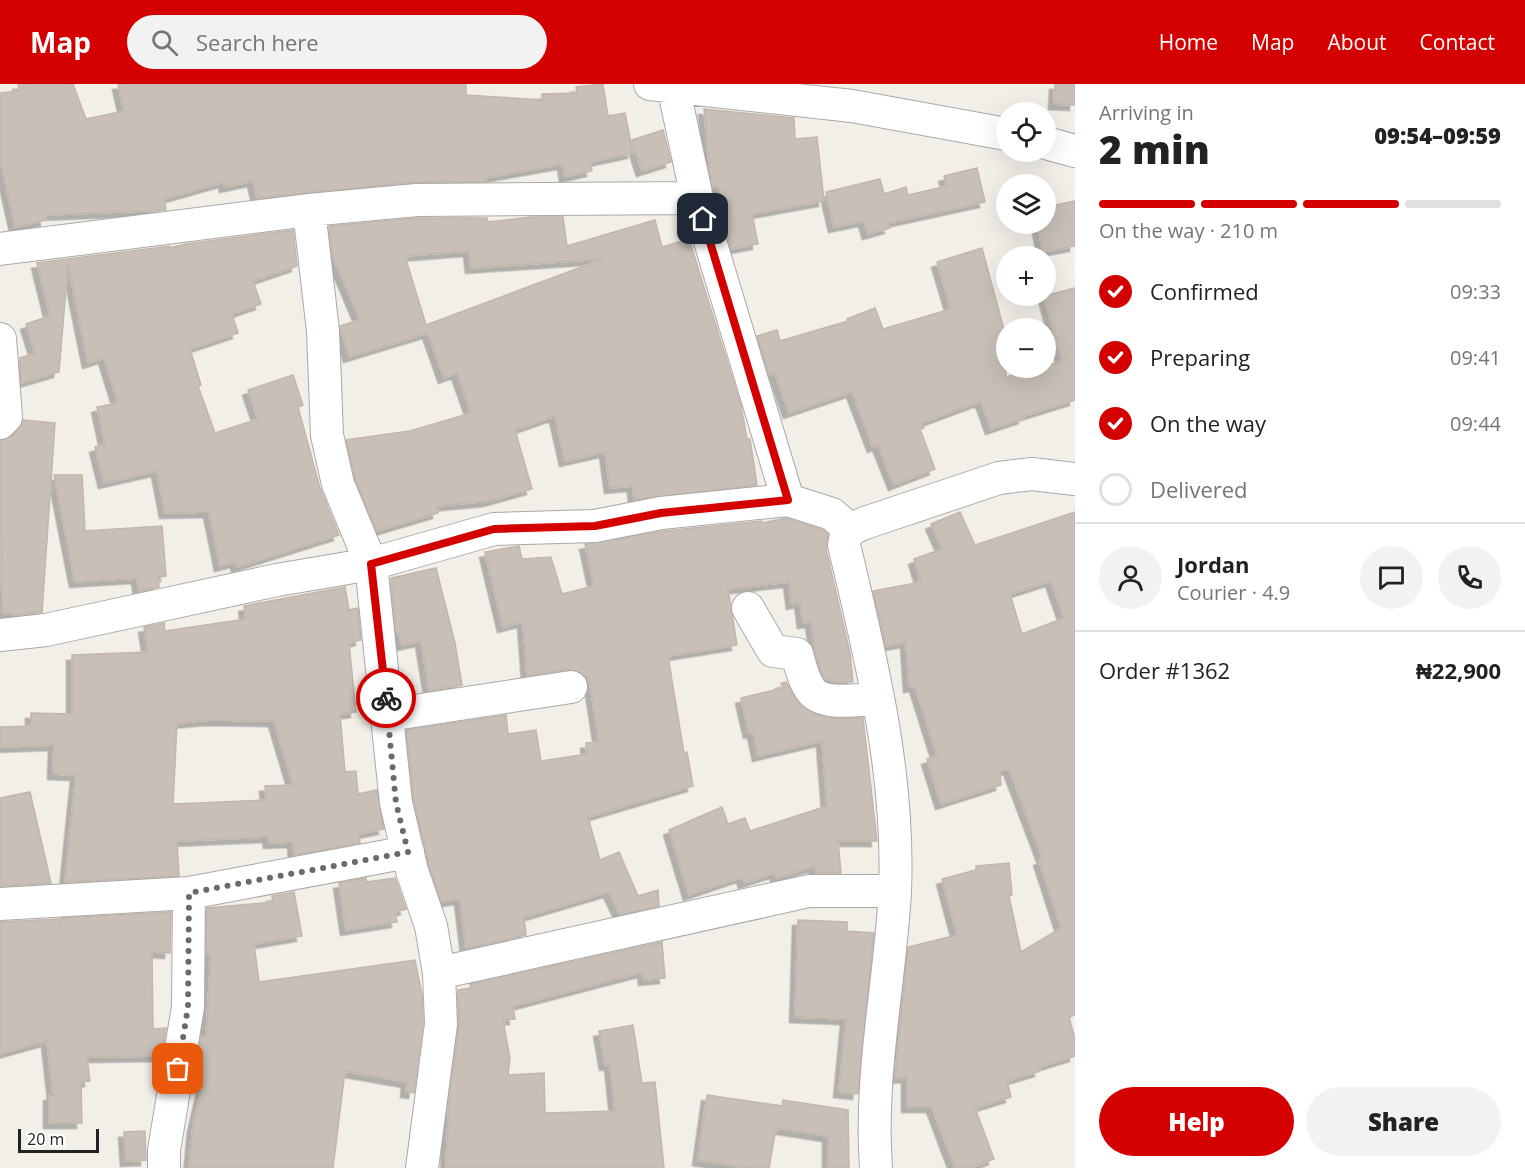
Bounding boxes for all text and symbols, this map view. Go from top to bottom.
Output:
search box [127,15,547,69]
text: Map [30,23,91,61]
icon: search [148,26,181,59]
text: Search here [196,27,319,57]
text: Home [1159,28,1218,56]
text: Map [1251,28,1294,56]
text: About [1327,28,1387,56]
text: Contact [1420,28,1495,56]
text: Arriving in [1099,99,1194,126]
map controls [996,102,1056,378]
button: locate [996,102,1056,162]
text: 09:54–09:59 [1374,120,1501,150]
text: 2 min [1099,122,1210,175]
button: layers [996,174,1056,234]
pin [677,193,728,244]
icon: home [686,202,719,235]
text: On the way · 210 m [1099,217,1278,244]
button: + [996,246,1056,306]
icon: check [1099,275,1132,308]
text: Confirmed [1150,276,1259,306]
text: 09:33 [1450,278,1501,305]
button: − [996,318,1056,378]
icon: check [1099,341,1132,374]
text: Preparing [1150,342,1250,372]
text: 09:41 [1450,344,1501,371]
icon: check [1099,407,1132,440]
text: On the way [1150,408,1266,438]
text: 09:44 [1450,410,1501,437]
text: Delivered [1150,474,1248,504]
button: person [1099,546,1162,609]
button: chat [1360,546,1423,609]
button: phone [1438,546,1501,609]
text: Jordan [1177,549,1250,579]
text: Courier · 4.9 [1177,579,1290,606]
text: Order #1362 [1099,655,1230,685]
text: ₦22,900 [1416,655,1501,685]
courier [356,668,416,728]
icon: bike [370,682,403,715]
pin [152,1043,203,1094]
icon: bag [161,1052,194,1085]
button: Help [1099,1087,1294,1156]
button: Share [1306,1087,1501,1156]
scale bar [18,1126,99,1154]
text: 20 m [27,1128,64,1150]

